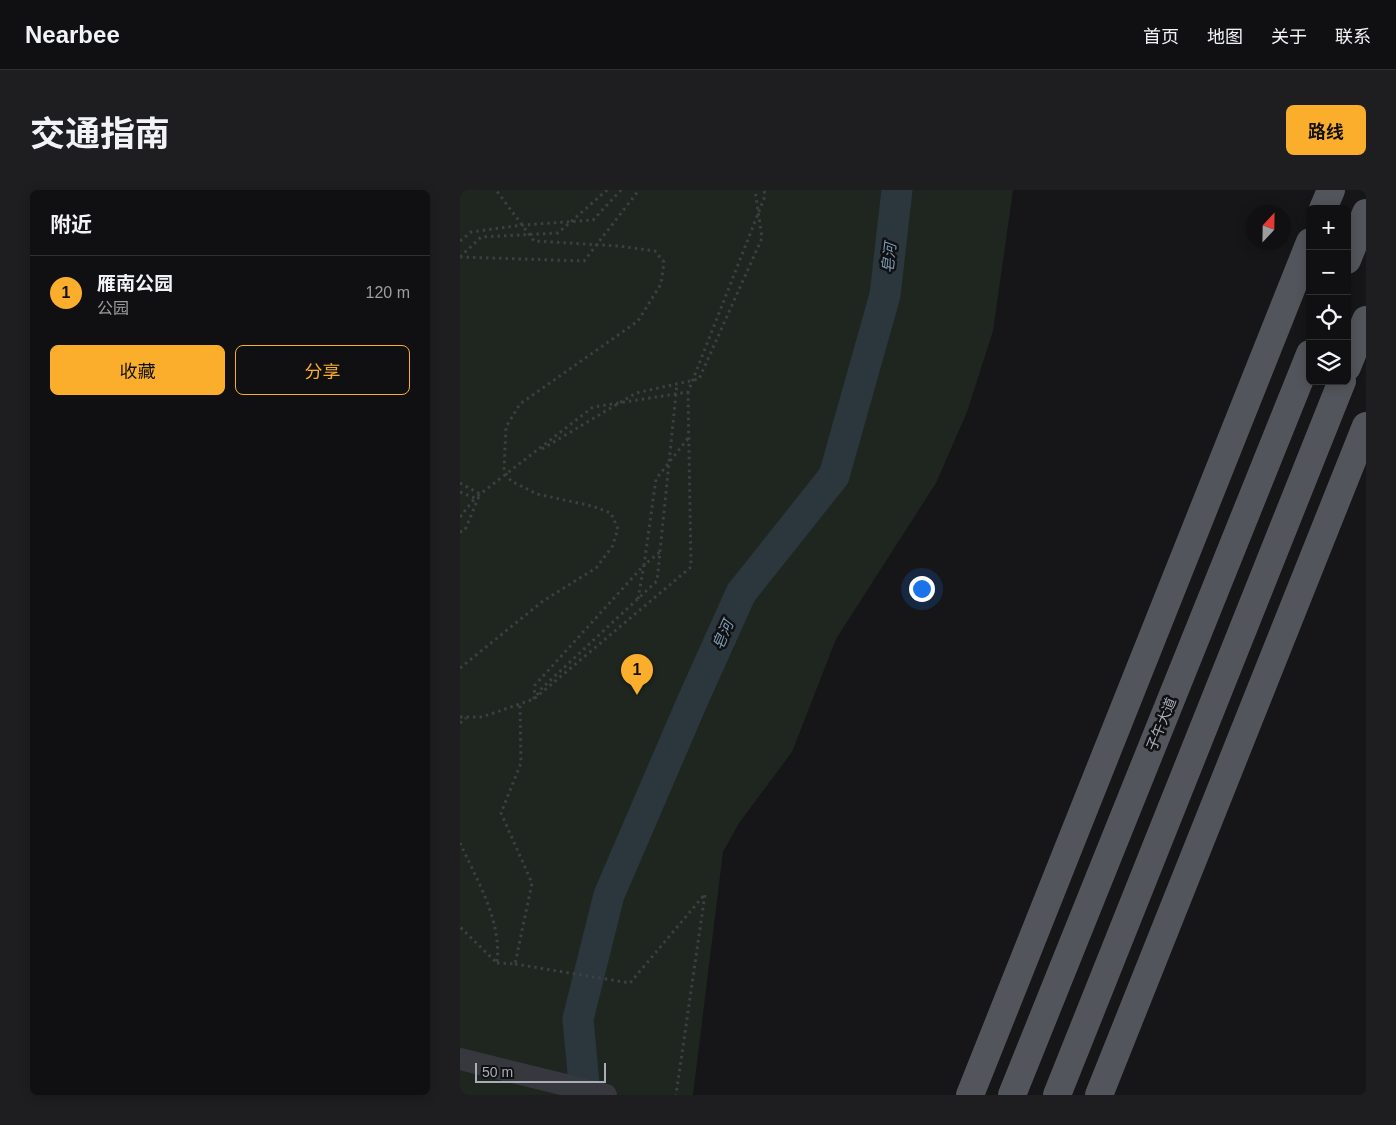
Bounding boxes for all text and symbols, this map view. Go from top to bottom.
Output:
text: Nearbee [25,21,120,48]
text: 首页 [1143,27,1179,47]
text: 地图 [1207,27,1243,47]
text: 关于 [1271,27,1307,47]
text: 联系 [1335,27,1371,47]
button: 路线 [1286,105,1366,155]
text: 交通指南 [30,114,170,153]
north arrow [1246,205,1291,250]
map controls [1306,205,1351,385]
button: + [1306,205,1351,250]
text: 附近 [50,213,92,236]
water label: 皂河 [878,239,899,274]
button: − [1306,250,1351,295]
text: 雁南公园 [97,273,173,294]
text: 1 [62,284,70,301]
text: 120 m [366,284,410,301]
button: locate [1306,295,1351,340]
text: 公园 [97,300,129,317]
button: layers [1306,340,1351,385]
button: 收藏 [50,345,225,395]
button: 分享 [235,345,410,395]
your location [909,576,935,602]
water label: 皂河 [709,615,738,652]
pin: 1 [621,654,653,695]
street label: 子午大道 [1143,695,1179,753]
scale bar [475,1060,606,1083]
text: 50 m [482,1064,513,1080]

